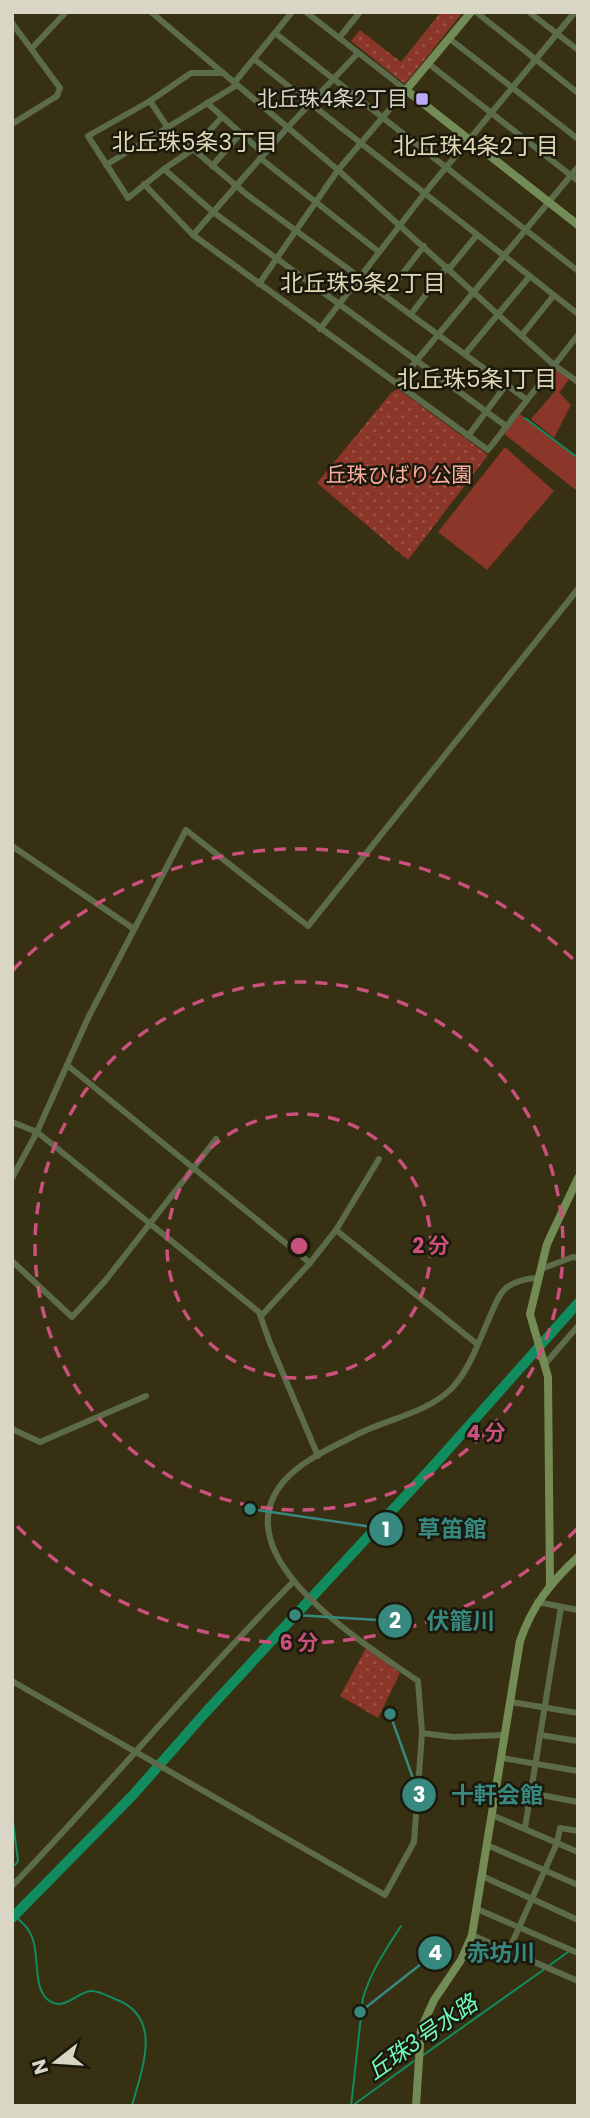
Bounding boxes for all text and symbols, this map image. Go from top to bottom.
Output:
place label: 北丘珠4条2丁目 [257,84,408,113]
marker: 北丘珠4条2丁目 [414,91,430,107]
district label: 北丘珠5条3丁目 [112,126,278,158]
district label: 北丘珠4条2丁目 [393,130,559,162]
district label: 北丘珠5条2丁目 [280,267,446,299]
district label: 北丘珠5条1丁目 [397,363,557,395]
park label: 丘珠ひばり公園 [326,460,473,489]
text: 2 分 [412,1231,450,1260]
centre of rings [287,1234,311,1258]
text: 4 分 [466,1418,506,1447]
callout: 草笛館 [368,1507,500,1551]
text: 草笛館 [418,1513,487,1545]
text: 1 [382,1515,390,1544]
callout: 伏籠川 [377,1599,509,1643]
text: 伏籠川 [427,1605,496,1637]
text: 2 [389,1606,401,1635]
text: 6 分 [280,1628,318,1657]
callout: 十軒会館 [402,1773,557,1817]
text: 十軒会館 [451,1779,543,1811]
text: 3 [413,1780,425,1809]
callout: 赤坊川 [418,1931,550,1975]
text: 赤坊川 [467,1937,536,1969]
text: 4 [428,1938,442,1967]
water label: 丘珠3号水路 [360,1986,485,2087]
north arrow [21,2027,91,2097]
text: N [25,2056,55,2078]

